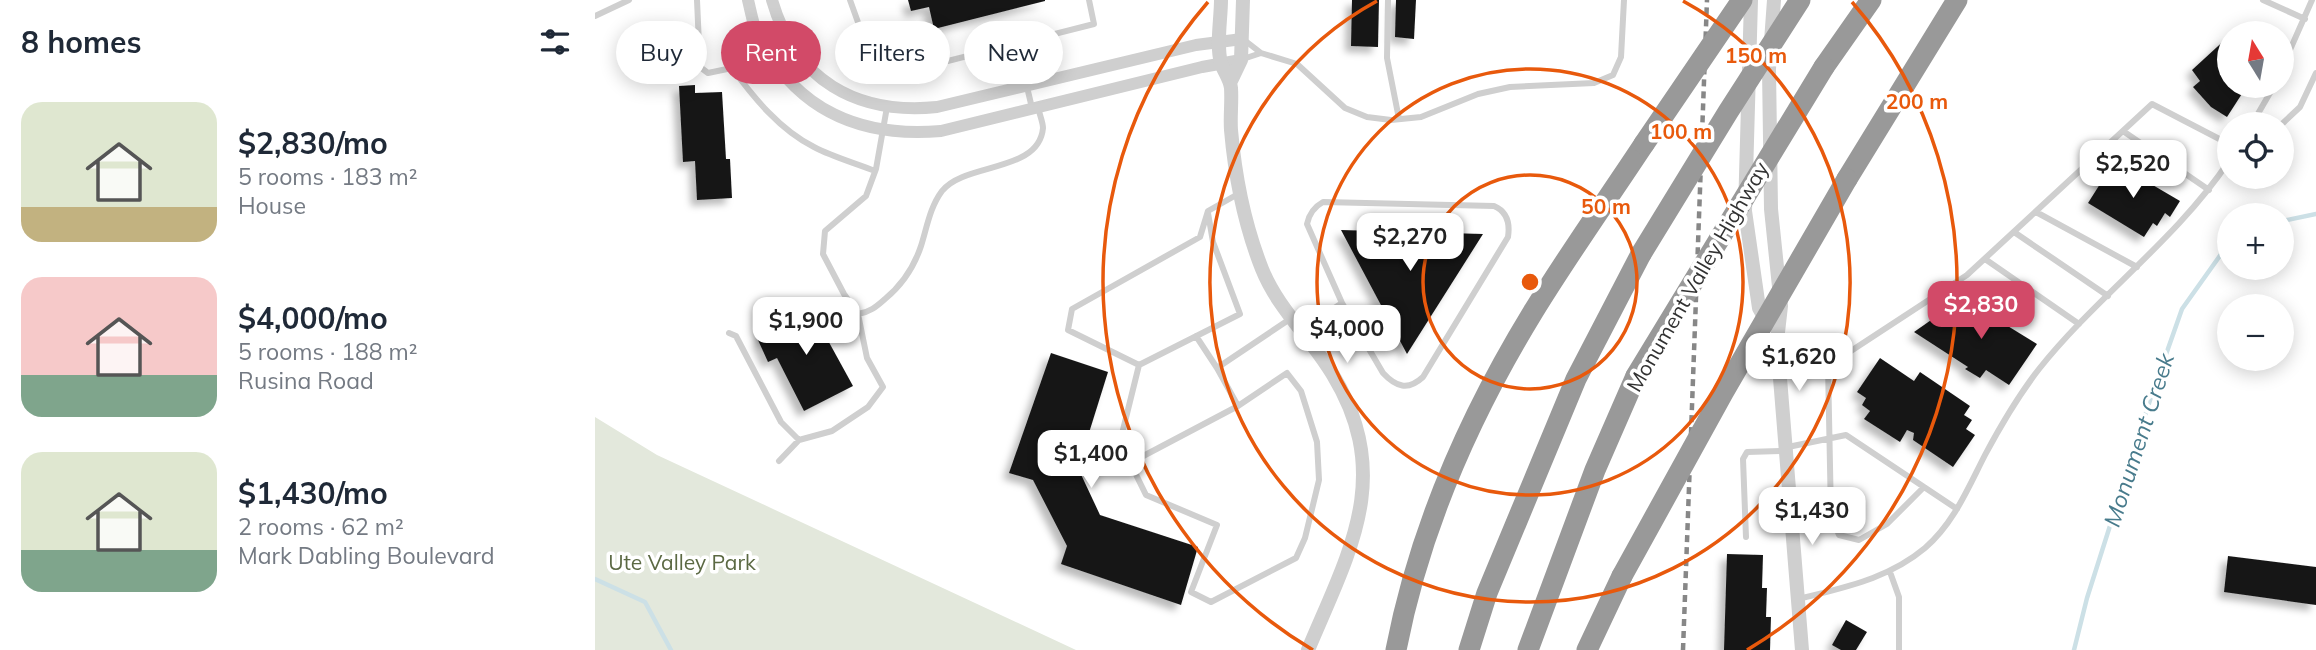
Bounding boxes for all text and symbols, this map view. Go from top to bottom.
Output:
chip: Buy [616,21,707,84]
chip: Rent [721,21,821,84]
chip: Filters [835,21,950,84]
chip: New [964,21,1063,84]
north arrow [2217,21,2294,98]
map controls [2217,21,2294,371]
text: 8 homes [21,23,142,61]
icon: filters [536,23,574,61]
text: 150 m [1725,42,1787,68]
text: 200 m [1886,88,1948,114]
button: locate [2217,112,2294,189]
text: 100 m [1650,118,1712,144]
text: $2,830/mo [238,124,388,162]
icon: home [77,130,161,214]
pin: $2,520 [2076,140,2190,200]
text: $2,520 [2096,148,2170,177]
street label: Monument Valley Highway [1621,157,1774,396]
text: 5 rooms · 183 m² [238,162,418,191]
text: House [238,191,306,220]
text: 50 m [1581,193,1631,219]
button: + [2217,203,2294,280]
pin: $2,270 [1353,214,1467,273]
text: $2,270 [1373,221,1447,250]
centre of rings [1518,270,1542,294]
pin: $2,830 [1924,282,2038,341]
text: $2,830 [1944,289,2018,318]
button: − [2217,294,2294,371]
pin: $1,900 [749,298,863,357]
text: $4,000/mo [238,299,388,337]
icon: home [77,305,161,389]
text: $1,900 [769,305,843,334]
pin: $4,000 [1290,306,1404,365]
text: $4,000 [1310,313,1384,342]
pin: $1,620 [1742,334,1856,393]
text: 5 rooms · 188 m² [238,337,418,366]
text: $1,620 [1762,341,1836,370]
water label: Monument Creek [2097,348,2181,530]
text: Rusina Road [238,366,374,395]
pin: $1,400 [1034,430,1148,490]
text: $1,400 [1054,438,1128,467]
text: $1,430/mo [238,474,388,512]
icon: home [77,480,161,564]
pin: $1,430 [1755,488,1869,547]
text: $1,430 [1775,495,1849,524]
text: 2 rooms · 62 m² [238,512,404,541]
text: Mark Dabling Boulevard [238,541,494,570]
park label: Ute Valley Park [608,549,756,575]

